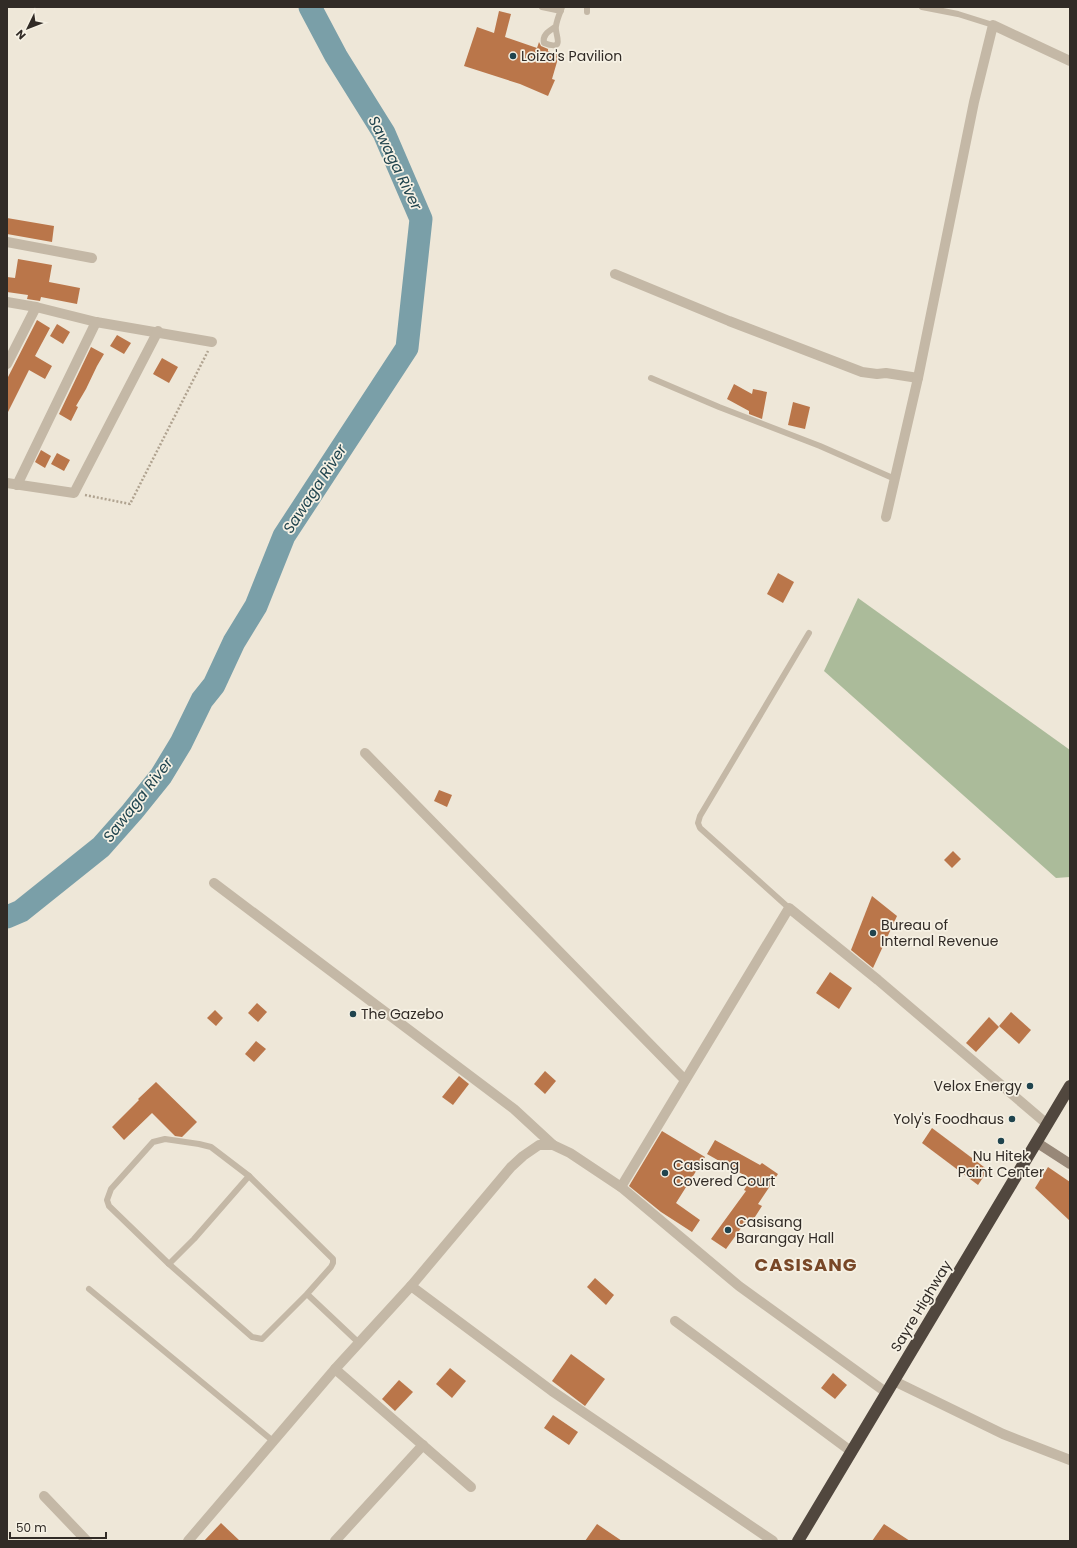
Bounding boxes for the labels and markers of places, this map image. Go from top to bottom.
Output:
place label: Loiza's Pavilion [521,46,622,66]
marker: Loiza's Pavilion [508,51,518,61]
place label: Bureau of Internal Revenue [881,915,999,951]
marker: Bureau of Internal Revenue [868,928,878,938]
place label: The Gazebo [361,1004,444,1024]
marker: The Gazebo [348,1009,358,1019]
place label: Velox Energy [934,1076,1022,1096]
marker: Velox Energy [1025,1081,1035,1091]
place label: Yoly's Foodhaus [893,1109,1004,1129]
marker: Yoly's Foodhaus [1007,1114,1017,1124]
marker: Nu Hitek Paint Center [996,1136,1006,1146]
place label: Nu Hitek Paint Center [958,1146,1044,1182]
place label: Casisang Covered Court [673,1155,775,1191]
marker: Casisang Covered Court [660,1168,670,1178]
place label: Casisang Barangay Hall [736,1212,834,1248]
marker: Casisang Barangay Hall [723,1225,733,1235]

